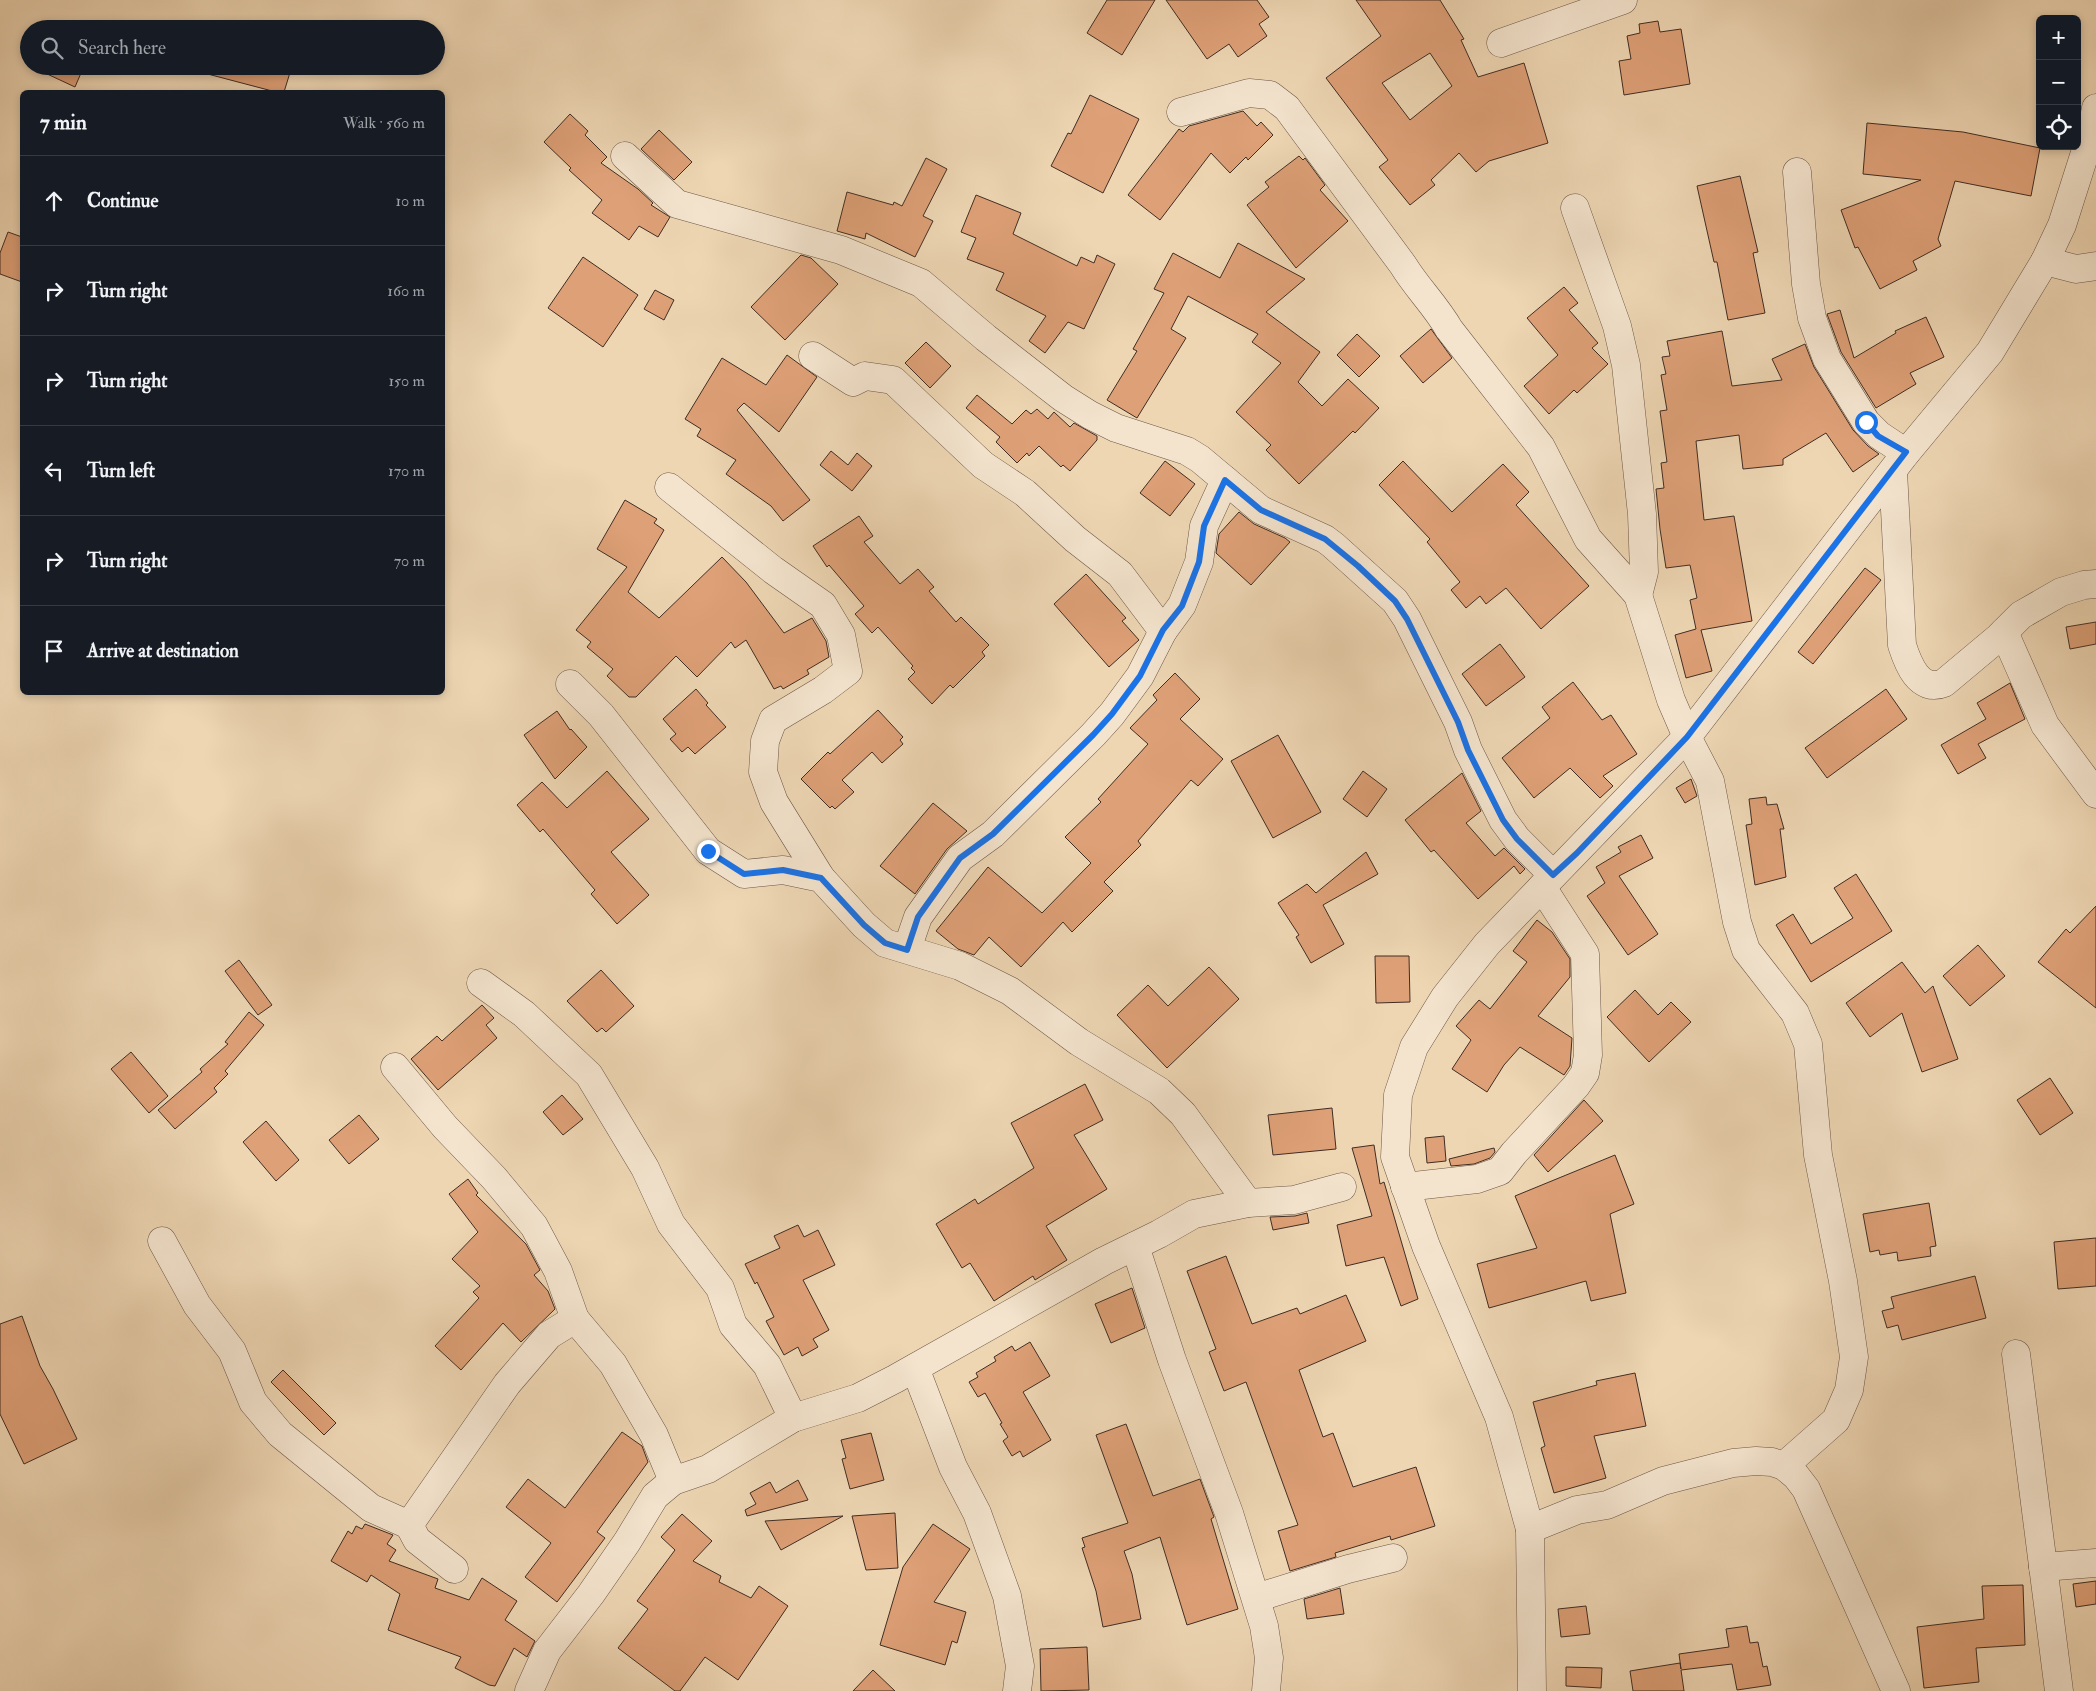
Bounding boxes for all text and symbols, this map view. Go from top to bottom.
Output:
map controls [2036,15,2081,150]
button: + [2036,15,2081,60]
search box [20,20,445,75]
icon: search [38,34,66,62]
text: Search here [78,36,166,60]
button: − [2036,60,2081,105]
button: locate [2036,105,2081,150]
text: 7 min [40,109,87,136]
text: Walk · 560 m [343,113,425,133]
icon: ahead [40,187,68,215]
text: Continue [87,189,158,213]
text: 10 m [395,191,425,211]
icon: right [40,277,68,305]
text: Turn right [87,279,167,303]
text: 160 m [387,281,425,301]
icon: right [40,367,68,395]
text: Turn right [87,369,167,393]
text: 150 m [388,371,425,391]
route start [1855,411,1878,434]
icon: left [40,457,68,485]
text: Turn left [87,459,155,483]
text: 170 m [388,461,425,481]
icon: right [40,547,68,575]
text: Turn right [87,549,167,573]
text: 70 m [394,551,425,571]
icon: arrive [40,637,68,665]
text: Arrive at destination [87,639,239,663]
route end [697,840,720,863]

